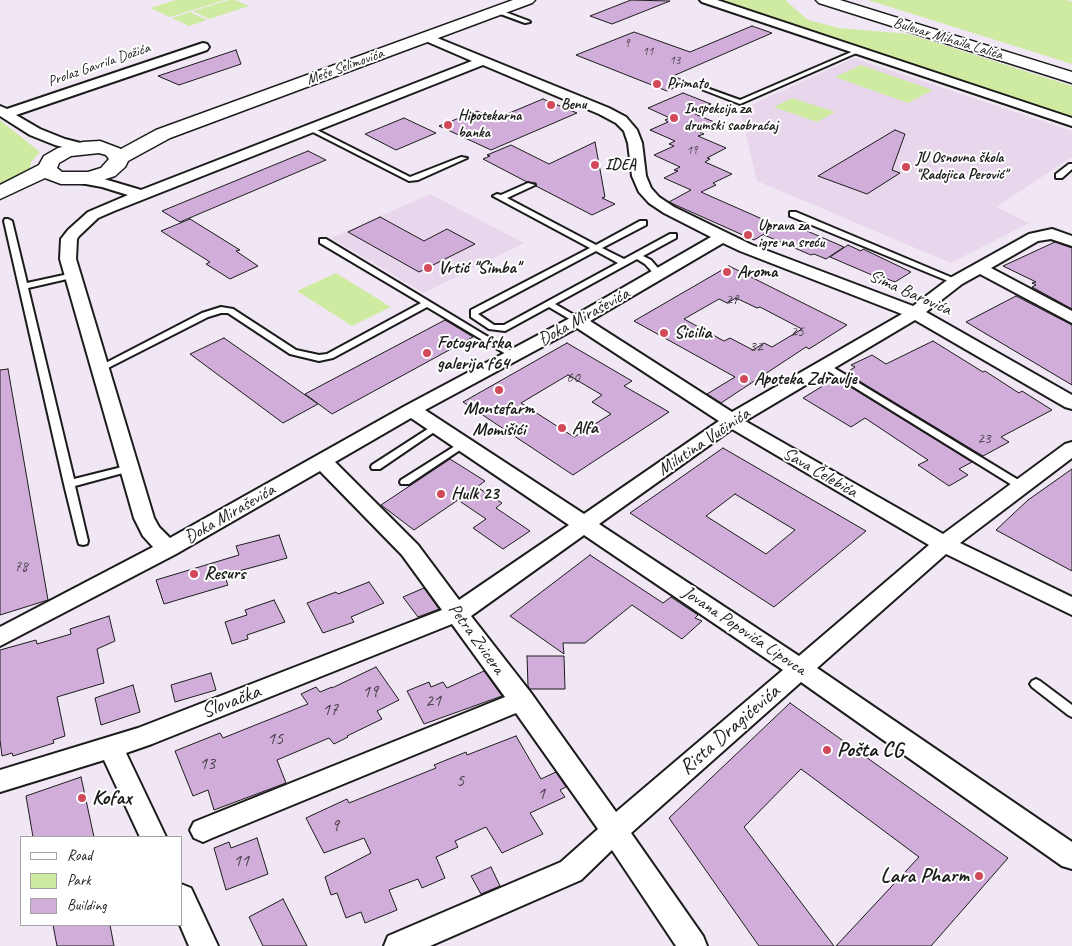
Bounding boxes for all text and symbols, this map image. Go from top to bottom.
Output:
street label: Bulevar Mihaila Lalića [891,14,1005,64]
house number: 9 [624,37,630,51]
street label: Prolaz Gavrila Dožića [45,39,153,91]
street label: Meše Selimovića [304,45,386,89]
house number: 11 [643,45,653,59]
house number: 13 [670,54,680,68]
place label: Primato [667,75,708,93]
marker: Primato [651,78,663,90]
place label: Benu [561,96,586,114]
marker: Benu [545,99,557,111]
place label: Inspekcija za drumski saobraćaj [684,100,778,135]
place label: Hipotekarna banka [458,107,522,142]
marker: Inspekcija za drumski saobraćaj [668,112,680,124]
marker: Hipotekarna banka [442,119,454,131]
house number: 19 [687,144,697,158]
place label: JU Osnovna škola "Radojica Perović" [916,149,1007,184]
place label: IDEA [605,156,636,174]
marker: IDEA [589,159,601,171]
marker: JU Osnovna škola "Radojica Perović" [900,161,912,173]
place label: Uprava za igre na sreću [758,217,824,252]
marker: Uprava za igre na sreću [742,229,754,241]
place label: Vrtić "Simba" [438,257,520,279]
place label: Aroma [737,261,777,283]
marker: Vrtić "Simba" [422,262,434,274]
street label: Sima Barovića [866,265,954,321]
marker: Aroma [721,266,733,278]
street label: Đoka Miraševića [535,283,633,351]
house number: 27 [725,291,739,309]
place label: Sicilia [674,322,712,344]
house number: 25 [790,323,804,341]
marker: Sicilia [658,327,670,339]
place label: Fotografska galerija f64 [437,332,511,374]
house number: 32 [749,338,763,356]
marker: Fotografska galerija f64 [421,347,433,359]
place label: Apoteka Zdravlje [754,368,857,390]
house number: 60 [566,369,580,387]
marker: Apoteka Zdravlje [738,373,750,385]
marker: Montefarm Momišići [493,384,505,396]
place label: Montefarm Momišići [464,398,534,440]
street label: Milutina Vučinića [654,403,754,481]
place label: Alfa [572,417,598,439]
marker: Alfa [556,422,568,434]
house number: 23 [977,430,991,448]
street label: Sava Čelebića [779,443,861,503]
street label: Đoka Miraševića [181,479,279,549]
place label: Hulk 23 [451,483,499,505]
marker: Hulk 23 [435,488,447,500]
house number: 78 [14,558,28,576]
place label: Resurs [204,563,245,585]
marker: Resurs [188,568,200,580]
street label: Jovana Popovića Lipovca [678,582,810,680]
street label: Petra Zvicera [443,599,509,679]
street label: Slovačka [198,679,264,725]
street label: Rista Dragićevića [675,679,785,781]
house number: 19 [362,681,378,703]
house number: 21 [425,690,441,712]
house number: 17 [322,699,338,721]
house number: 15 [267,728,283,750]
place label: Pošta CG [837,737,903,763]
marker: Pošta CG [821,744,833,756]
house number: 13 [199,753,215,775]
house number: 5 [456,770,464,792]
house number: 1 [537,783,545,805]
place label: Kofax [92,785,131,811]
marker: Kofax [76,792,88,804]
house number: 9 [331,815,339,837]
legend [20,836,182,926]
text: Road [67,846,92,865]
house number: 11 [233,850,249,872]
place label: Lara Pharm [881,863,969,889]
marker: Lara Pharm [973,870,985,882]
text: Park [67,871,91,890]
text: Building [67,896,106,915]

